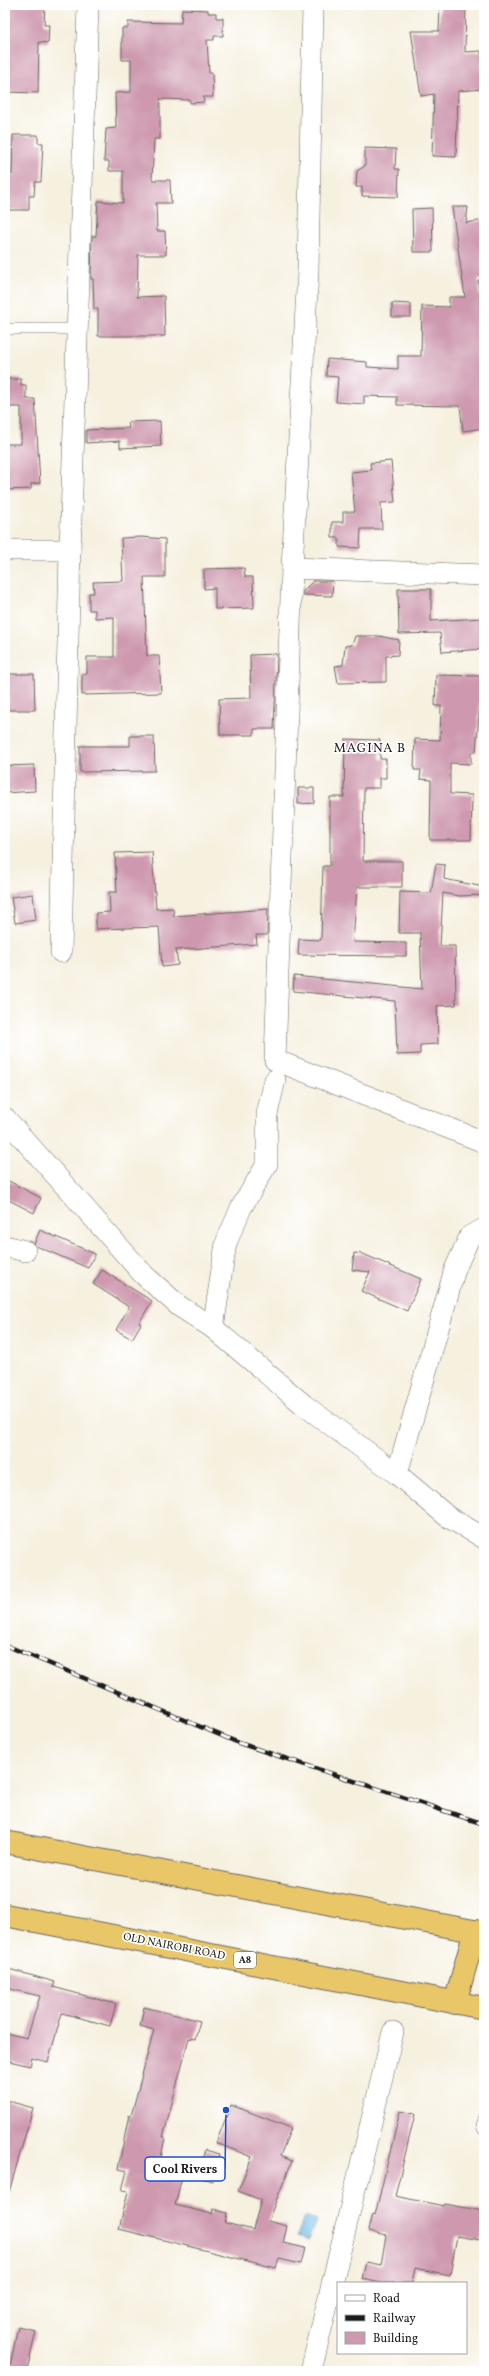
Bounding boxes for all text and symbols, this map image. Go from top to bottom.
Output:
district label: MAGINA B [334,740,406,758]
street label: OLD NAIROBI ROAD [122,1930,226,1964]
road number: A8 [234,1952,256,1968]
callout: Cool Rivers [145,2157,225,2181]
text: Cool Rivers [153,2162,218,2178]
legend [337,2282,467,2354]
text: Road [373,2291,400,2307]
text: Railway [373,2311,416,2327]
text: Building [373,2331,418,2347]

